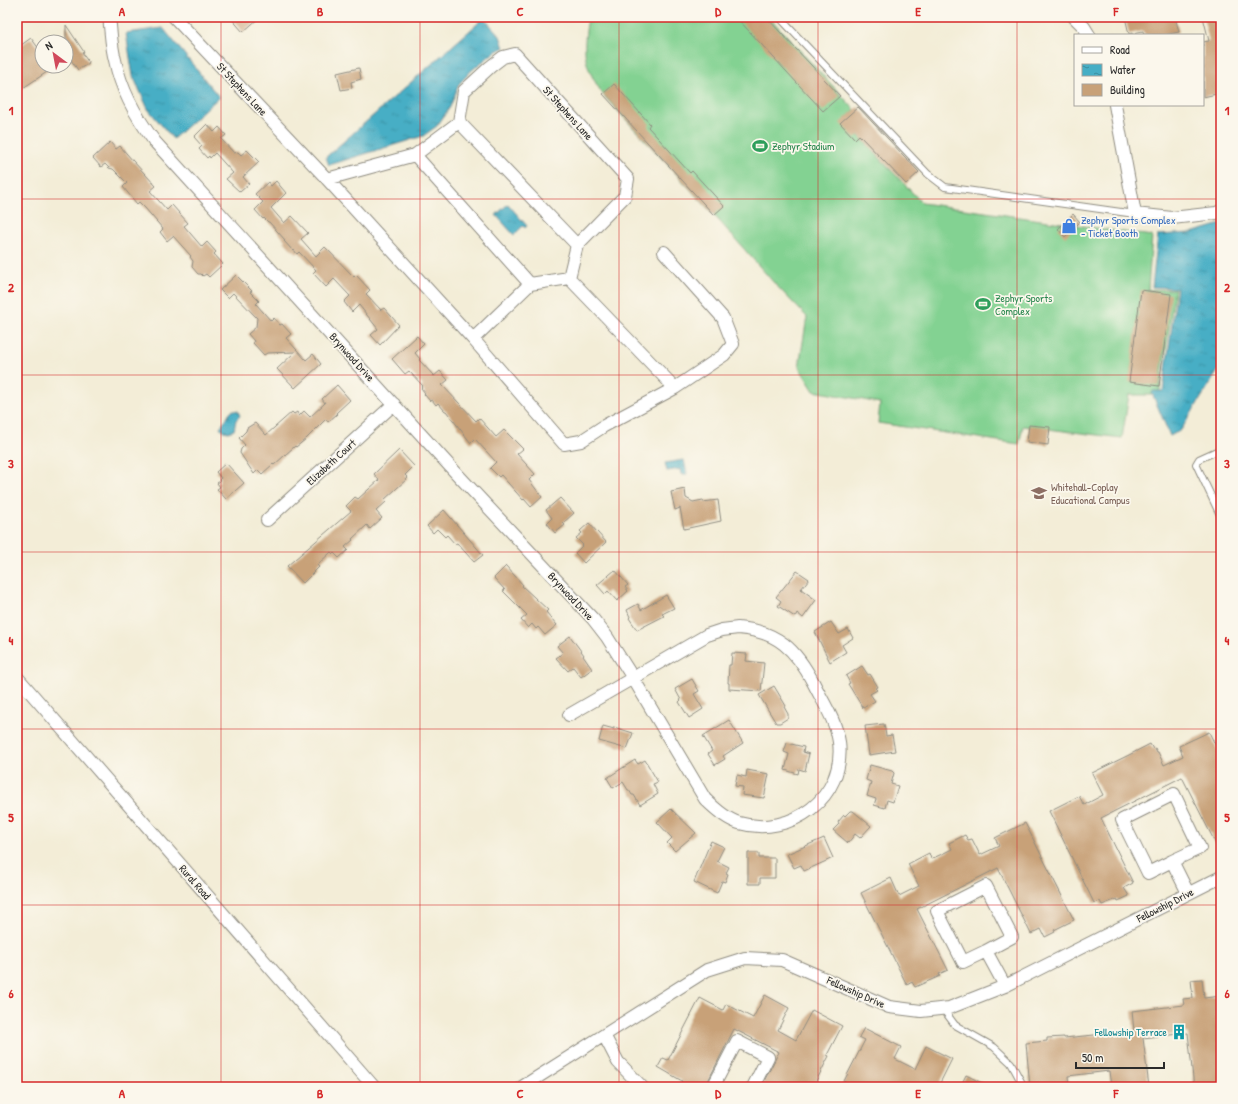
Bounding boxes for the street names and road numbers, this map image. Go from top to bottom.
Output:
street label: St Stephens Lane [214,59,271,119]
street label: St Stephens Lane [540,83,596,143]
street label: Brynwood Drive [326,330,378,385]
street label: Elizabeth Court [303,436,359,488]
street label: Brynwood Drive [545,569,597,624]
street label: Rural Road [176,862,214,903]
street label: Fellowship Drive [1133,884,1196,926]
street label: Fellowship Drive [824,973,888,1011]

